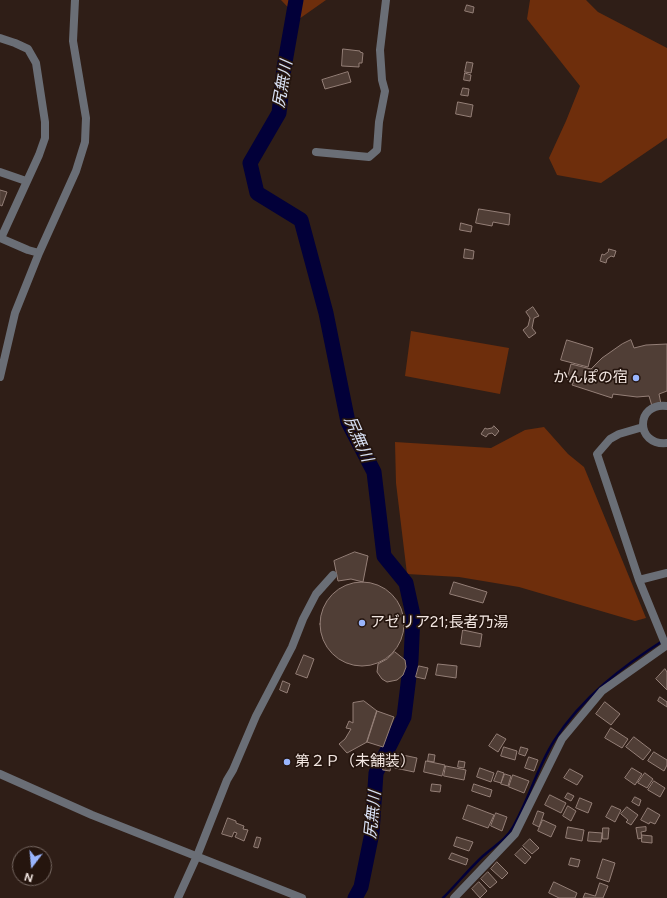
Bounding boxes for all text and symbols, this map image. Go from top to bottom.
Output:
water label: 尻無川 [269,59,297,109]
place label: かんぽの宿 [553,369,628,387]
marker: かんぽの宿 [631,373,641,383]
water label: 尻無川 [339,413,377,465]
place label: アゼリア21;長者乃湯 [370,614,508,632]
marker: アゼリア21;長者乃湯 [357,618,367,628]
place label: 第２Ｐ（未舗装） [295,753,415,771]
marker: 第２Ｐ（未舗装） [282,757,292,767]
water label: 尻無川 [361,790,385,840]
north arrow [12,846,52,886]
text: N [23,870,35,884]

